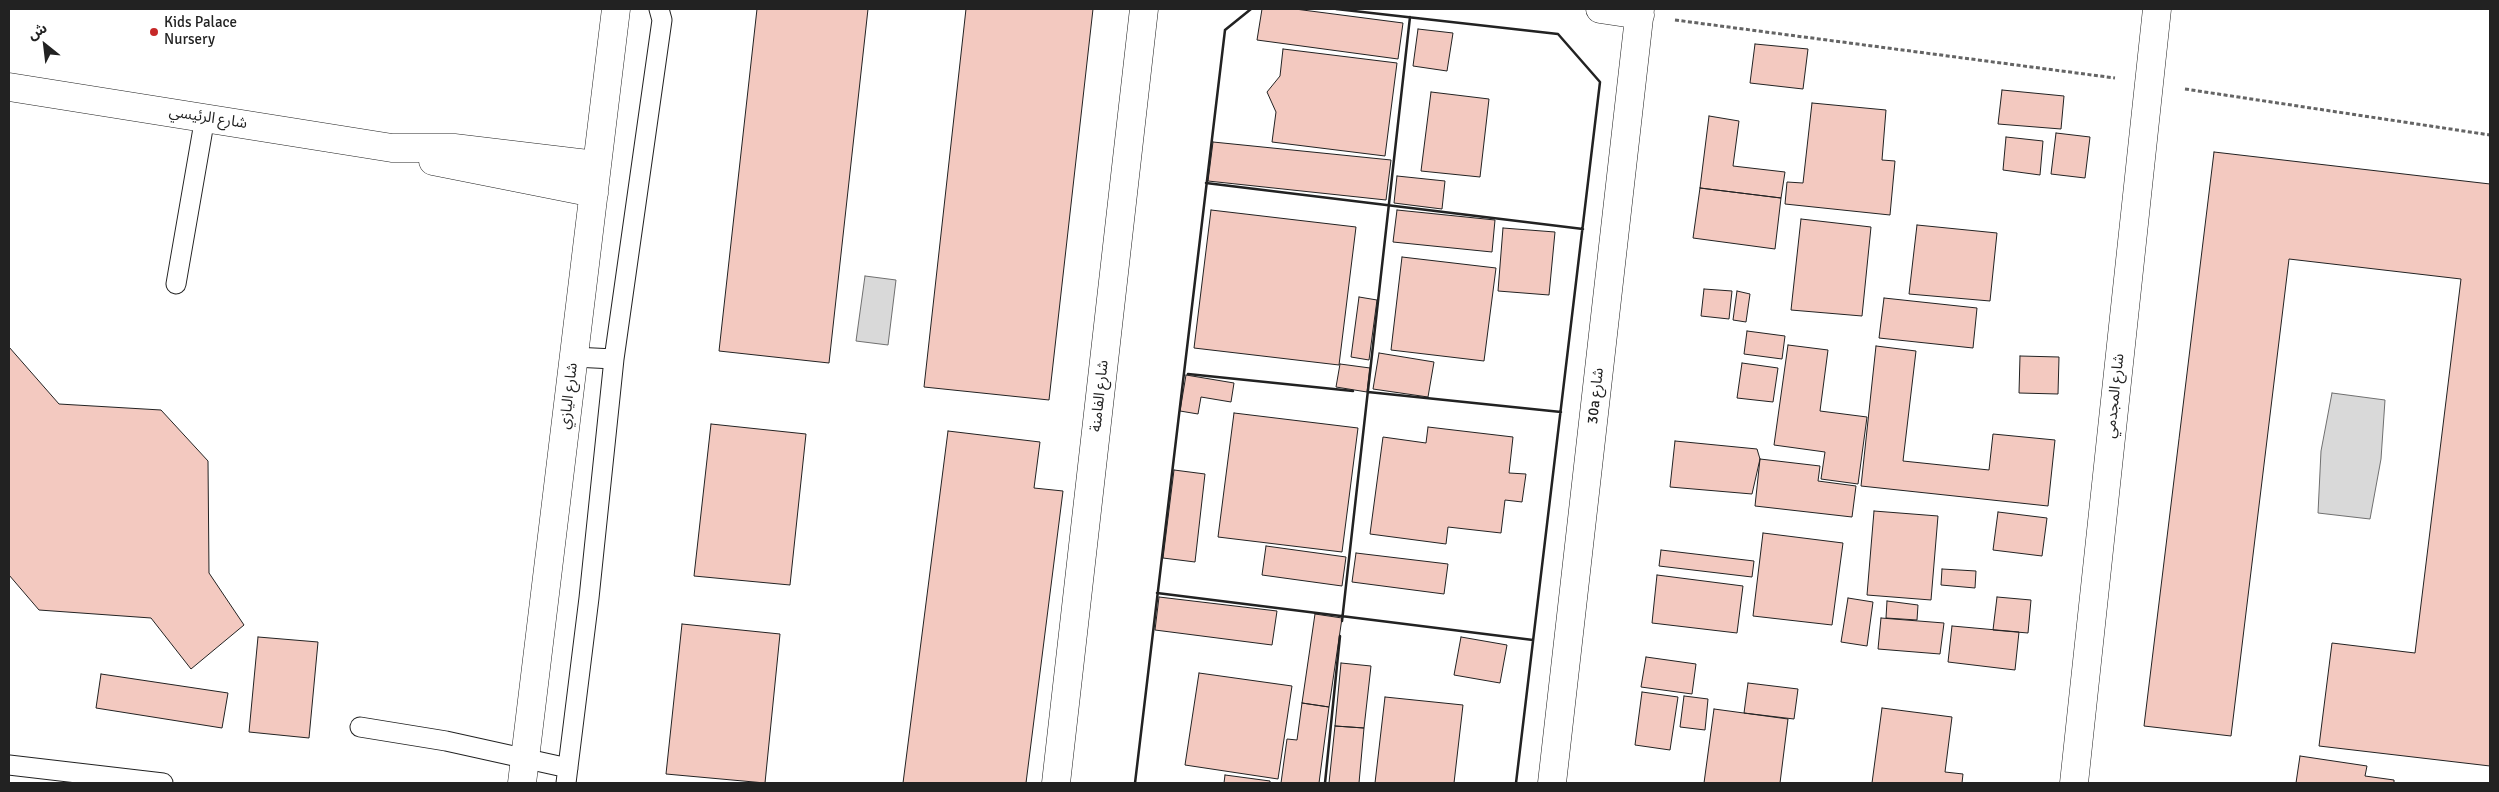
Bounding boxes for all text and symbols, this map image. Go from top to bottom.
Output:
place label: Kids Palace Nursery [164,14,237,49]
text: ش [25,19,50,44]
north arrow [20,20,70,70]
marker: Kids Palace Nursery [148,26,160,38]
street label: شارع الرئيسي [168,103,248,133]
street label: شارع المجدمي [2102,353,2128,439]
street label: شارع الفامنة [1087,359,1113,433]
street label: شارع اليازي [556,362,582,430]
street label: 30a شارع [1584,367,1608,425]

